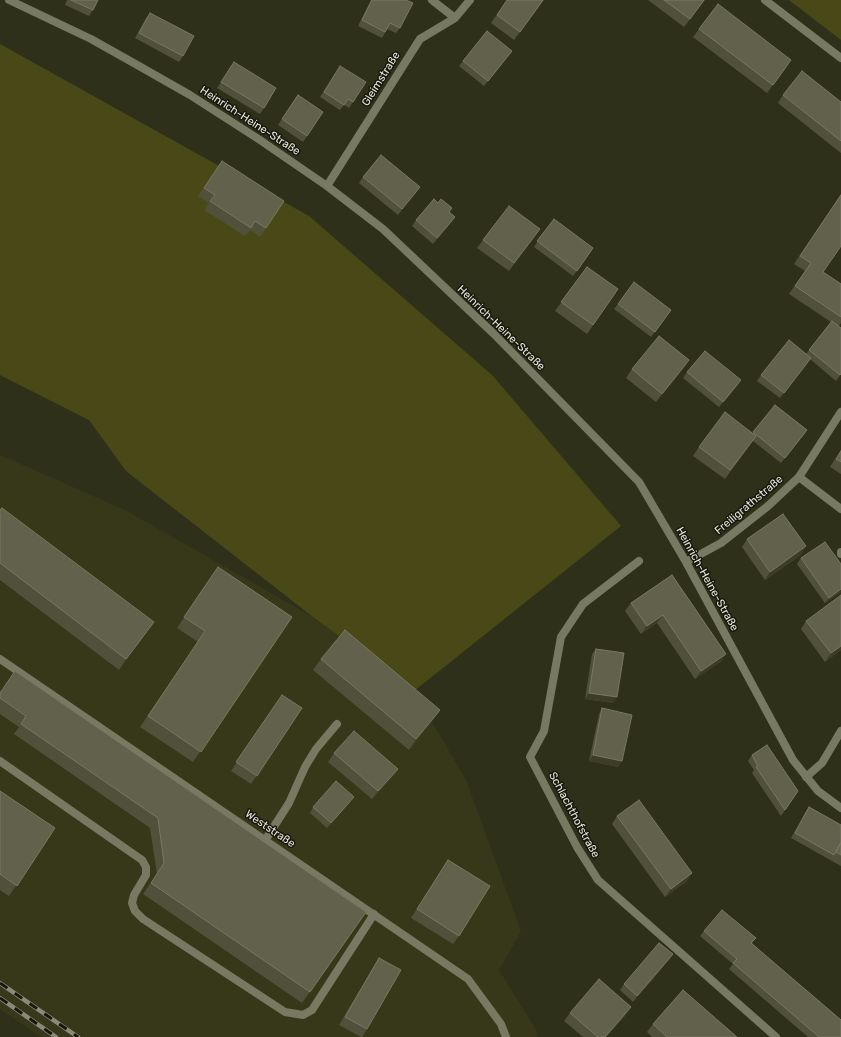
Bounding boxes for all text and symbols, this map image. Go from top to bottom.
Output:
street label: Gleimstraße [359,49,403,109]
street label: Heinrich-Heine-Straße [197,84,303,158]
street label: Heinrich-Heine-Straße [454,283,548,373]
street label: Freiligrathstraße [712,473,786,537]
street label: Heinrich-Heine-Straße [673,525,741,633]
street label: Schlachthofstraße [546,770,602,860]
street label: Weststraße [243,807,297,851]

